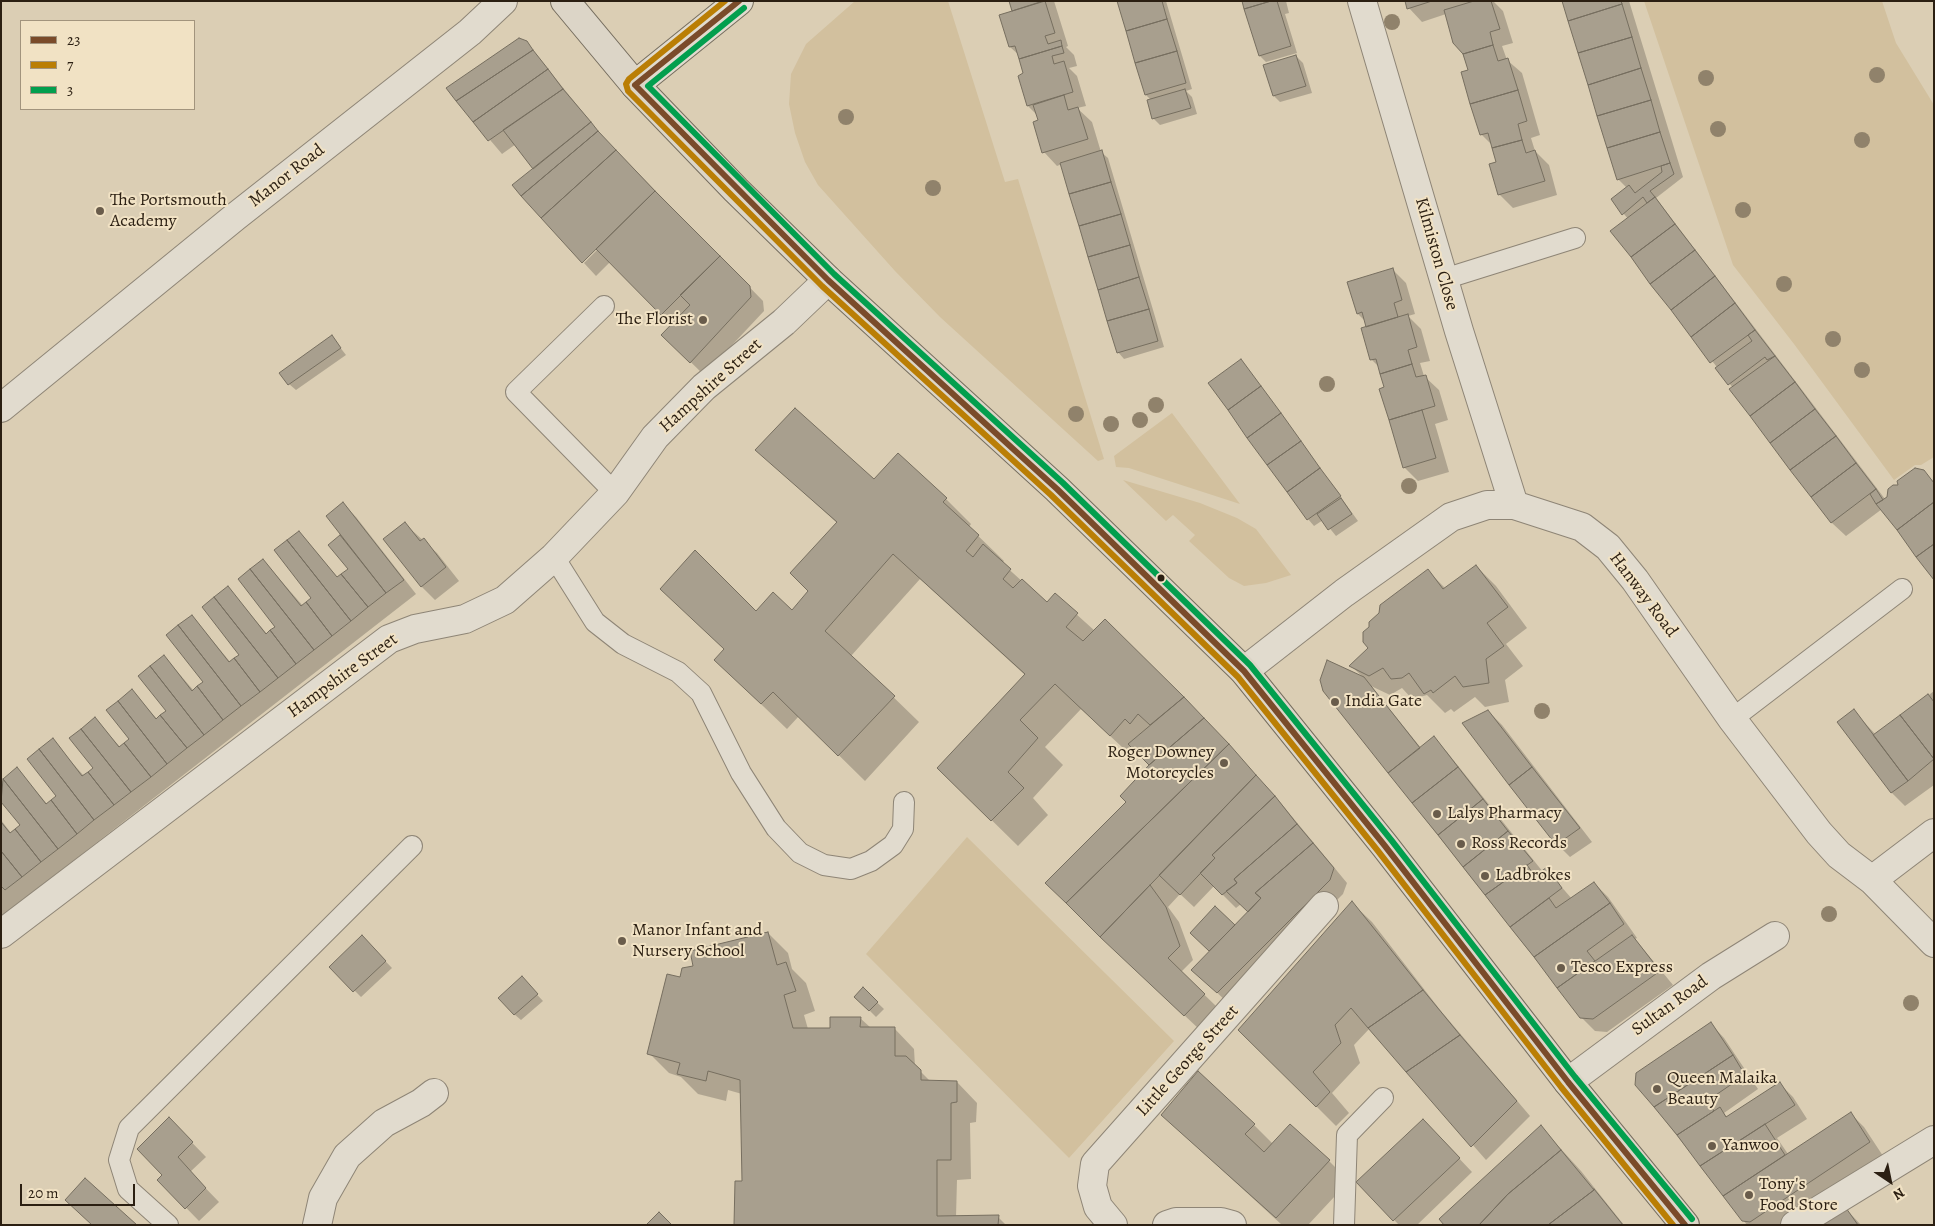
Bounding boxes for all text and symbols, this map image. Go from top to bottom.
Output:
legend [20,20,195,110]
text: 23 [67,30,80,50]
text: 7 [67,55,73,75]
text: 3 [67,80,73,100]
street label: Manor Road [245,140,329,212]
place label: The Portsmouth Academy [110,190,227,232]
street label: Kilmiston Close [1410,195,1462,313]
marker: The Portsmouth Academy [94,205,106,217]
place label: The Florist [616,309,693,331]
marker: The Florist [697,314,709,326]
street label: Hampshire Street [655,334,767,438]
street label: Hanway Road [1604,548,1682,642]
unlabelled marker [1156,573,1166,583]
street label: Hampshire Street [284,629,402,723]
place label: India Gate [1345,691,1422,713]
marker: India Gate [1329,696,1341,708]
place label: Roger Downey Motorcycles [1107,742,1214,784]
marker: Roger Downey Motorcycles [1218,757,1230,769]
place label: Lalys Pharmacy [1447,803,1562,825]
marker: Lalys Pharmacy [1431,808,1443,820]
place label: Ross Records [1471,833,1567,855]
marker: Ross Records [1455,838,1467,850]
place label: Ladbrokes [1495,865,1571,887]
marker: Ladbrokes [1479,870,1491,882]
place label: Manor Infant and Nursery School [632,920,762,962]
marker: Manor Infant and Nursery School [616,935,628,947]
place label: Tesco Express [1571,957,1673,979]
marker: Tesco Express [1555,962,1567,974]
street label: Sultan Road [1628,971,1712,1041]
street label: Little George Street [1132,1001,1244,1121]
place label: Queen Malaika Beauty [1667,1068,1777,1110]
marker: Queen Malaika Beauty [1651,1083,1663,1095]
place label: Yanwoo [1722,1135,1779,1157]
marker: Yanwoo [1706,1140,1718,1152]
north arrow [1865,1156,1915,1206]
scale bar [22,1174,138,1206]
place label: Tony's Food Store [1759,1174,1838,1216]
text: 20 m [28,1183,59,1203]
text: N [1889,1183,1908,1205]
marker: Tony's Food Store [1743,1189,1755,1201]

